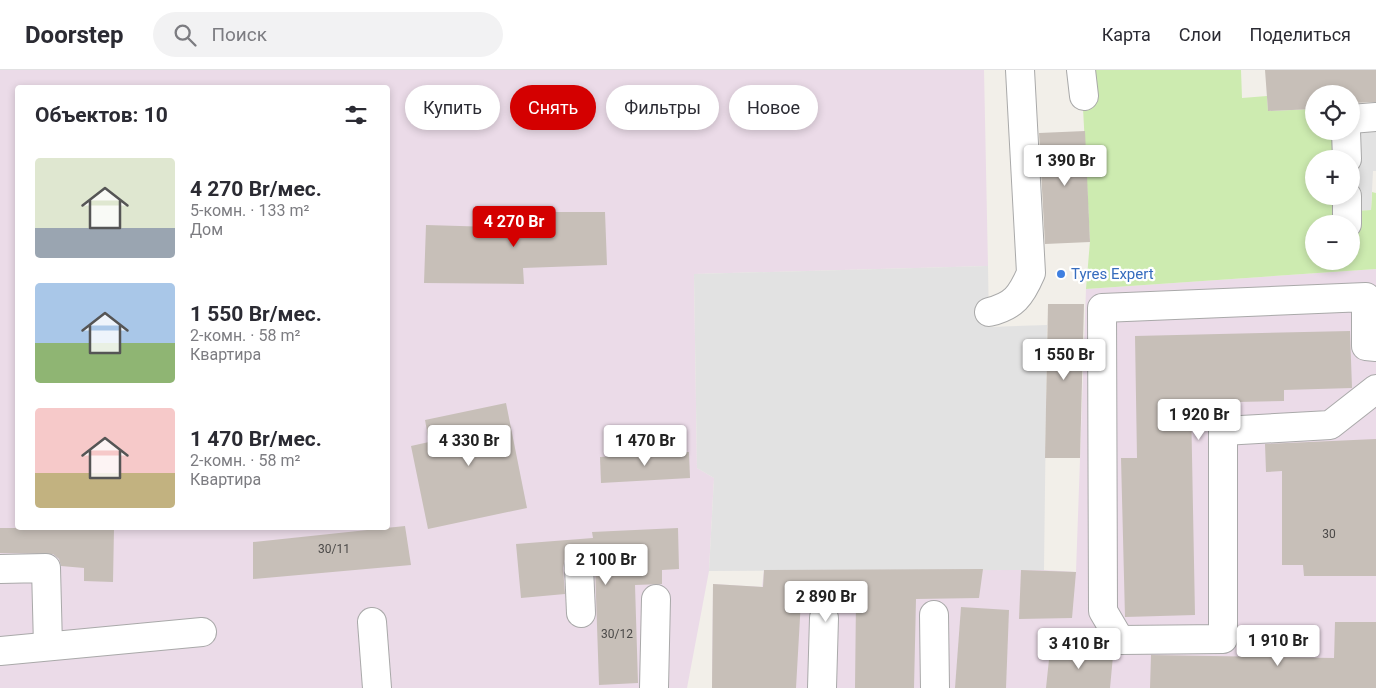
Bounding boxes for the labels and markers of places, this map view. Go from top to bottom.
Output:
pin: 1 390 Br [1013,144,1117,187]
pin: 4 270 Br [462,206,566,248]
place label: Tyres Expert [1071,265,1154,283]
marker: Tyres Expert [1055,268,1067,280]
pin: 1 550 Br [1012,338,1116,381]
pin: 1 920 Br [1147,398,1251,441]
pin: 4 330 Br [417,424,521,467]
pin: 1 470 Br [593,424,697,467]
pin: 2 100 Br [554,544,658,586]
pin: 2 890 Br [774,580,878,623]
pin: 1 910 Br [1226,624,1330,667]
pin: 3 410 Br [1027,628,1131,670]

